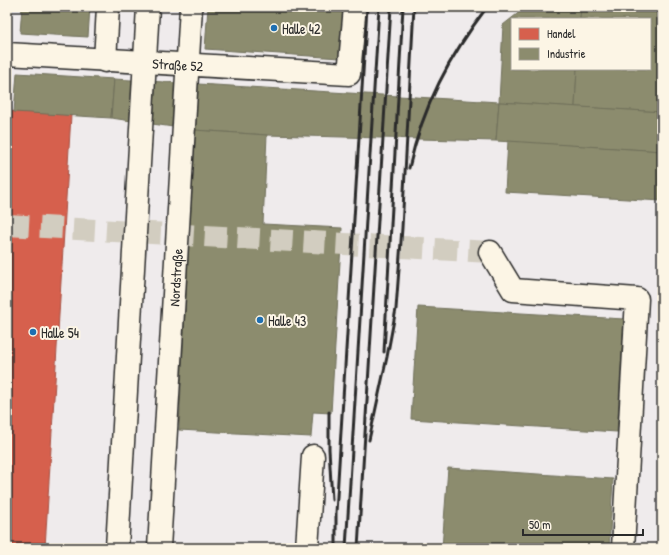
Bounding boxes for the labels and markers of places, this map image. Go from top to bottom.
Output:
place label: Halle 42 [282,19,321,38]
marker: Halle 42 [269,23,279,33]
place label: Halle 43 [268,311,306,330]
marker: Halle 43 [255,315,265,325]
place label: Halle 54 [41,323,79,342]
marker: Halle 54 [28,327,38,337]

